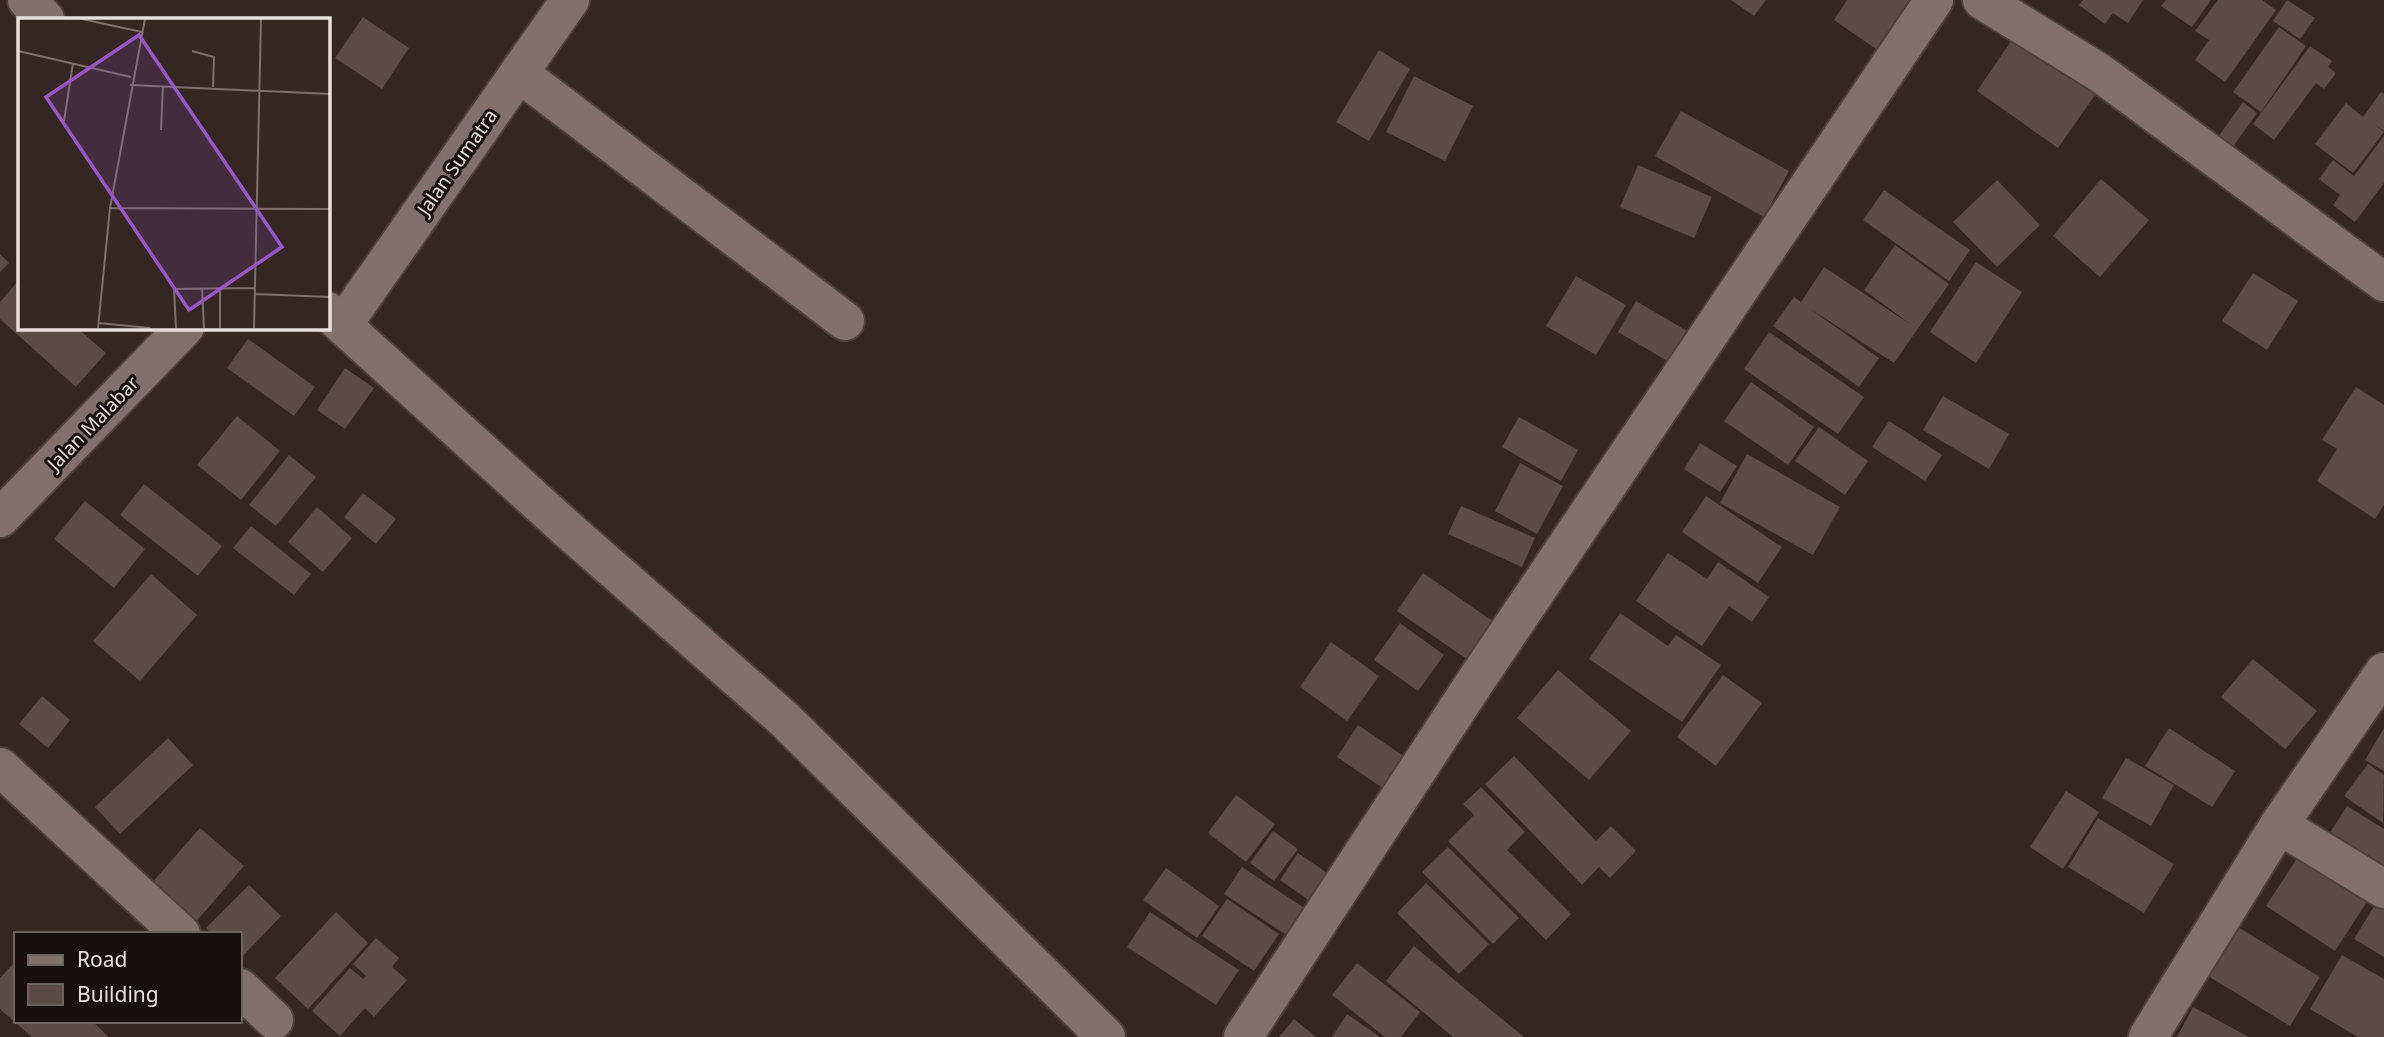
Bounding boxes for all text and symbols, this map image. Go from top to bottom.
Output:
inset map [18,18,329,329]
street label: Jalan Sumatra [410,104,503,222]
street label: Jalan Malabar [40,370,145,477]
legend [14,932,242,1023]
text: Road [77,945,127,973]
text: Building [77,980,159,1008]

